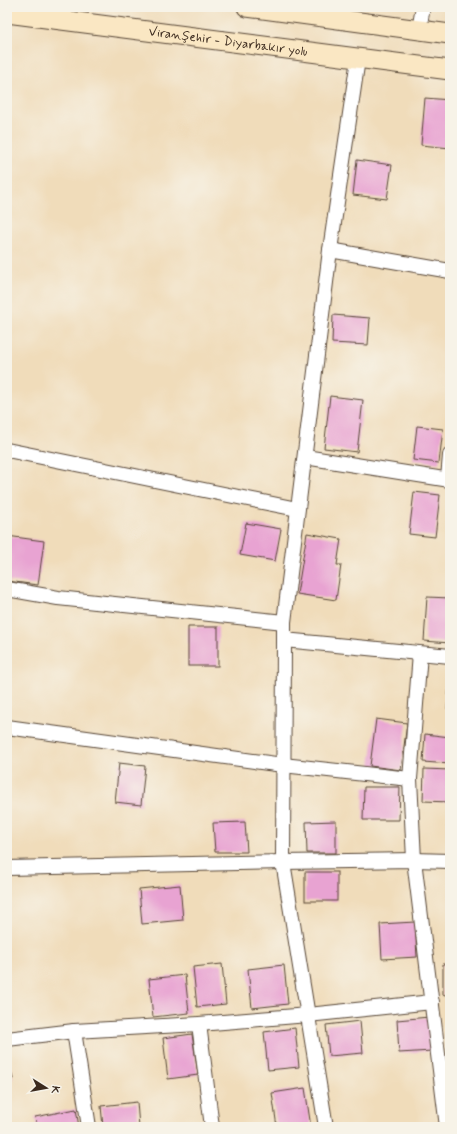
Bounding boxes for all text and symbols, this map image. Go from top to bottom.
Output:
street label: Viranşehir - Diyarbakır yolu [148,23,309,60]
north arrow [26,1068,66,1108]
text: K [47,1085,62,1095]

